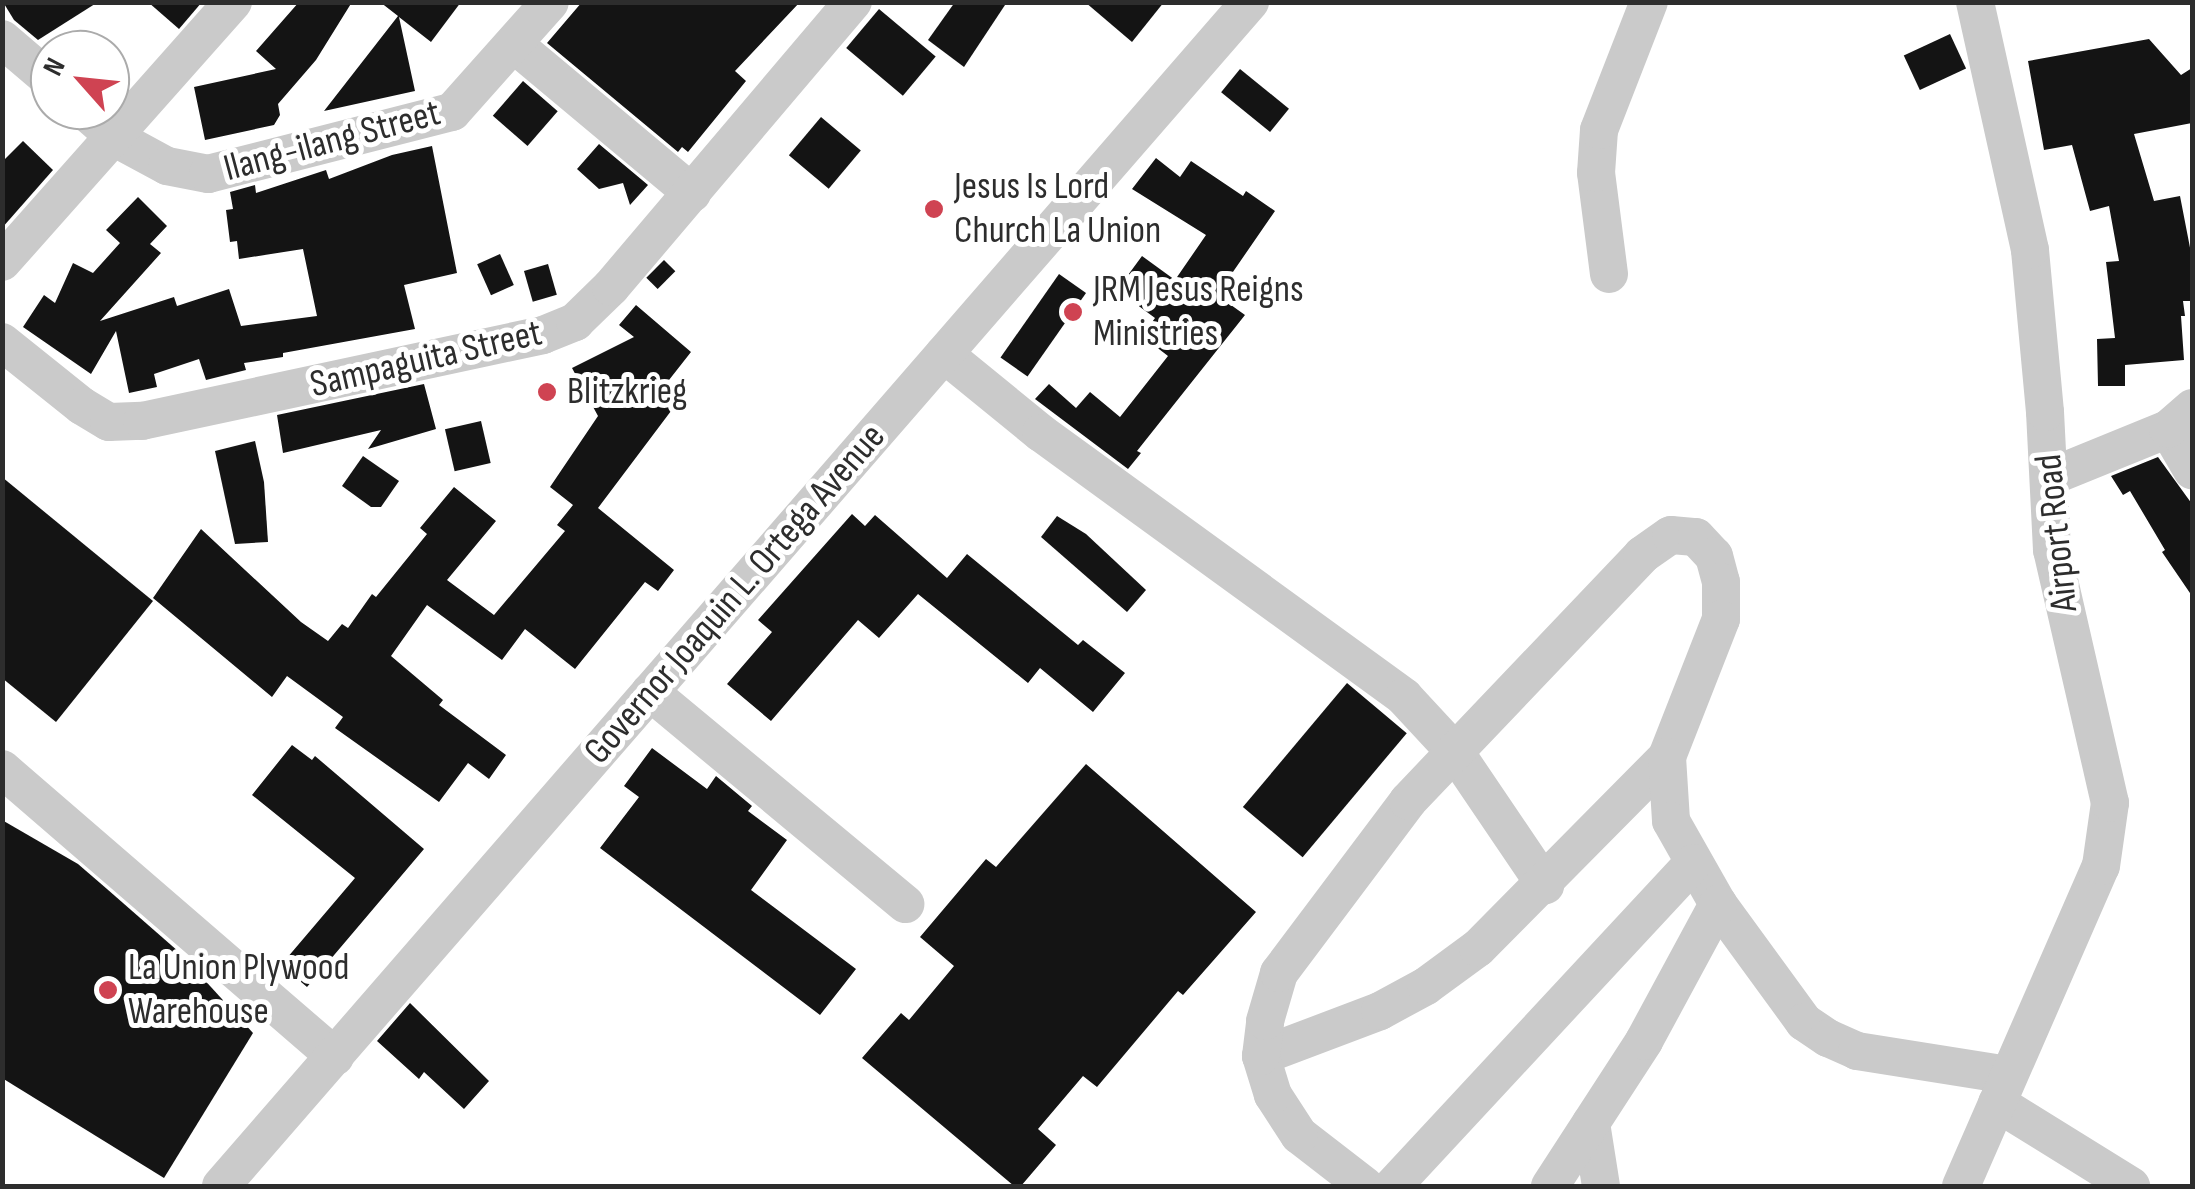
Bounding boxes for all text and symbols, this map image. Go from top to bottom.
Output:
north arrow [30,30,130,130]
text: N [37,53,73,81]
street label: Ilang-ilang Street [219,90,445,192]
place label: Jesus Is Lord Church La Union [954,164,1161,253]
marker: Jesus Is Lord Church La Union [923,198,945,220]
place label: JRM Jesus Reigns Ministries [1093,267,1304,356]
marker: JRM Jesus Reigns Ministries [1062,301,1084,323]
street label: Sampaguita Street [306,310,546,408]
place label: Blitzkrieg [567,369,687,415]
marker: Blitzkrieg [536,381,558,403]
street label: Governor Joaquin L. Ortega Avenue [575,415,895,773]
street label: Airport Road [2026,452,2088,614]
place label: La Union Plywood Warehouse [128,945,349,1034]
marker: La Union Plywood Warehouse [97,979,119,1001]

